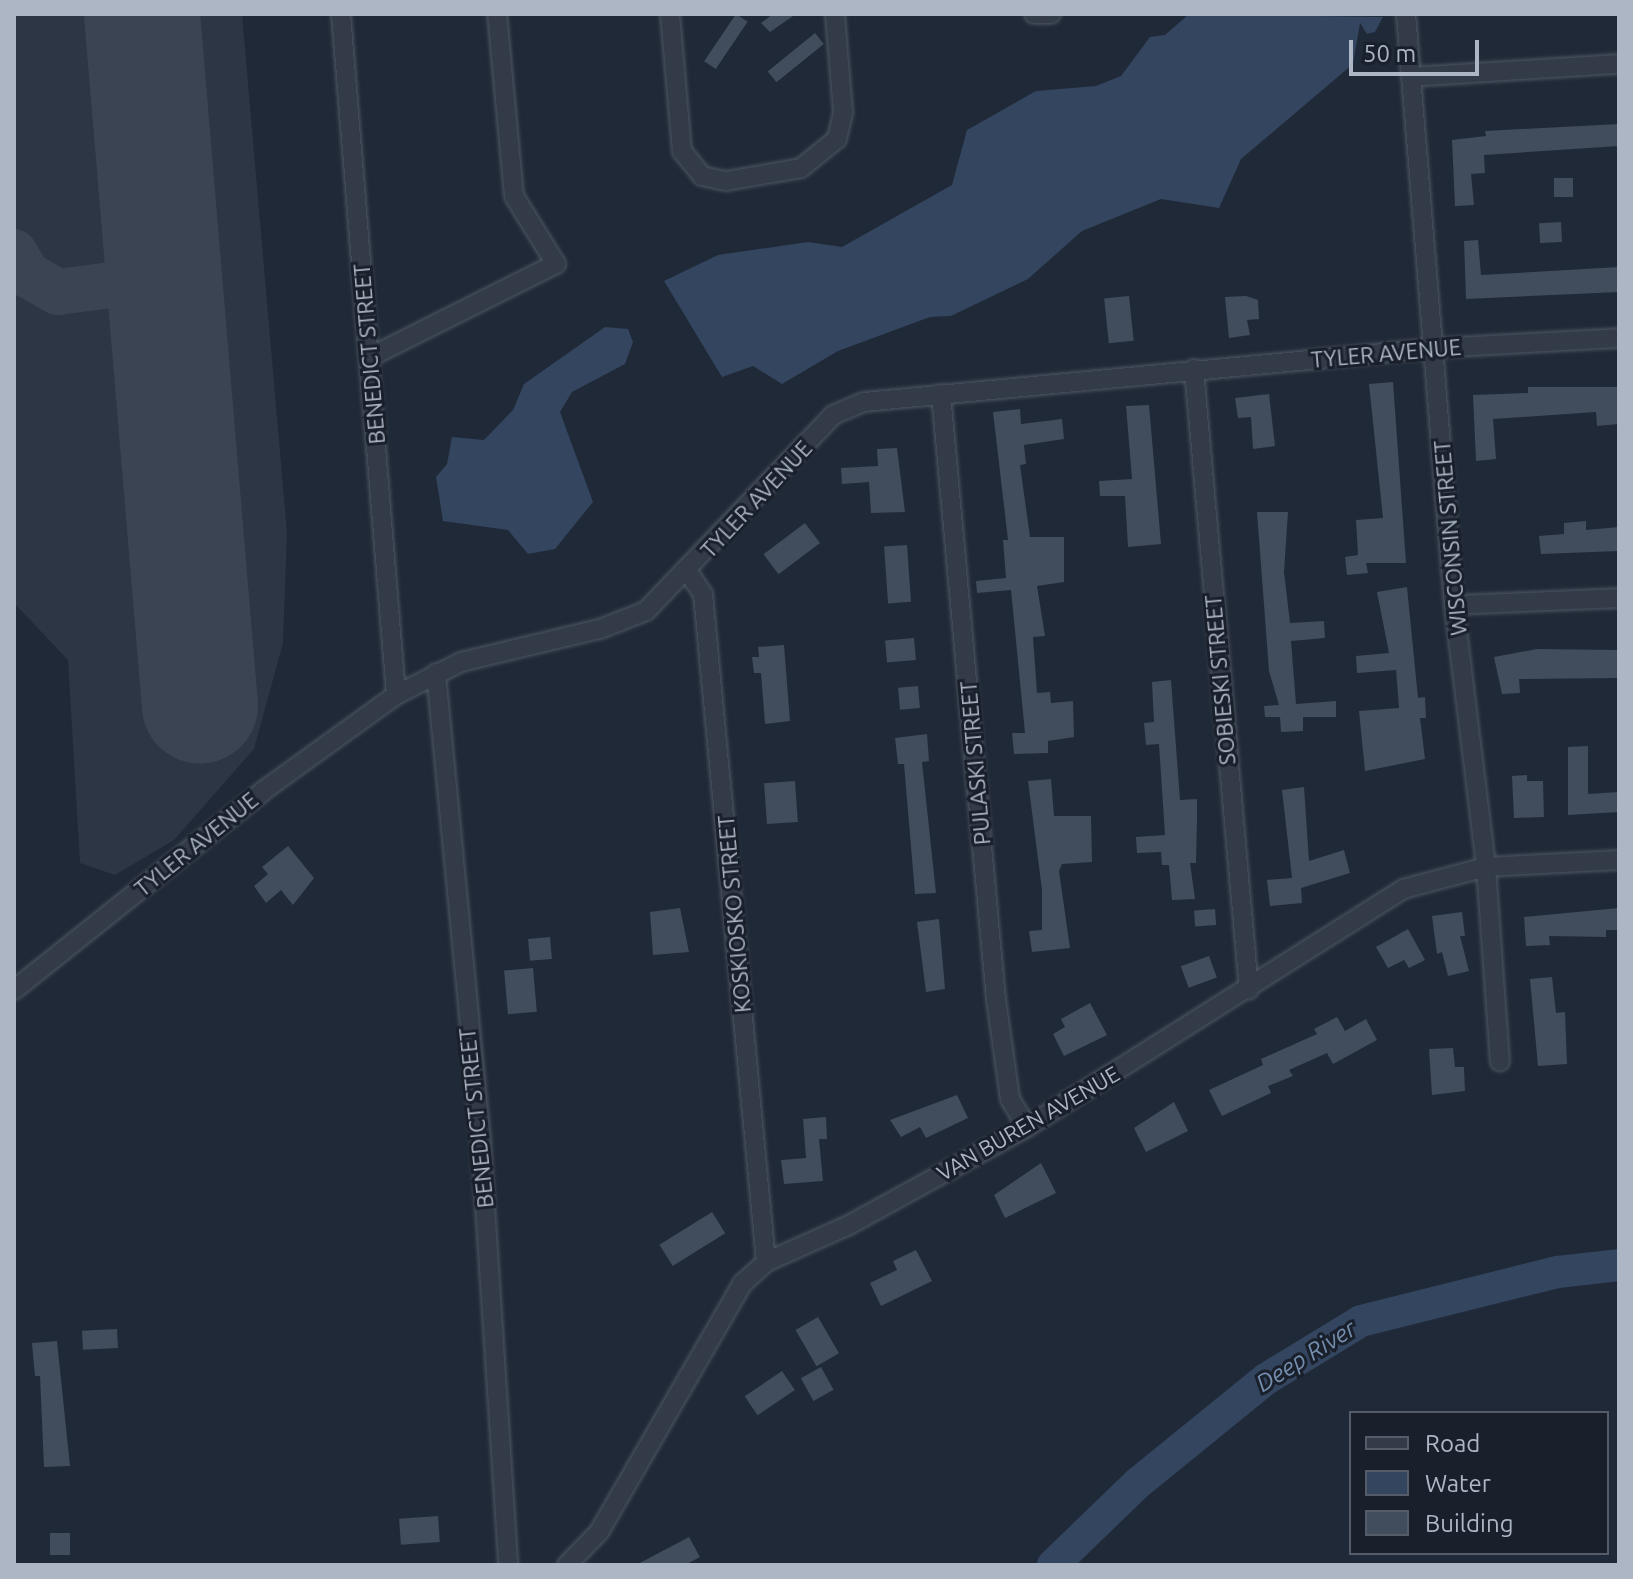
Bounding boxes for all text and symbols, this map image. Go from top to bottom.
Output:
scale bar [1353,24,1483,74]
text: 50 m [1363,40,1416,67]
street label: BENEDICT STREET [348,263,390,445]
street label: TYLER AVENUE [1310,333,1462,373]
street label: TYLER AVENUE [695,435,817,563]
street label: WISCONSIN STREET [1428,439,1472,637]
street label: SOBIESKI STREET [1199,594,1241,766]
street label: PULASKI STREET [955,680,995,846]
street label: TYLER AVENUE [129,786,263,902]
street label: KOSKIOSKO STREET [712,814,756,1014]
street label: BENEDICT STREET [453,1027,499,1209]
street label: VAN BUREN AVENUE [932,1060,1124,1186]
water label: Deep River [1251,1314,1361,1398]
legend [1349,1411,1609,1555]
text: Road [1425,1430,1480,1457]
text: Water [1425,1470,1491,1497]
text: Building [1425,1510,1513,1537]

